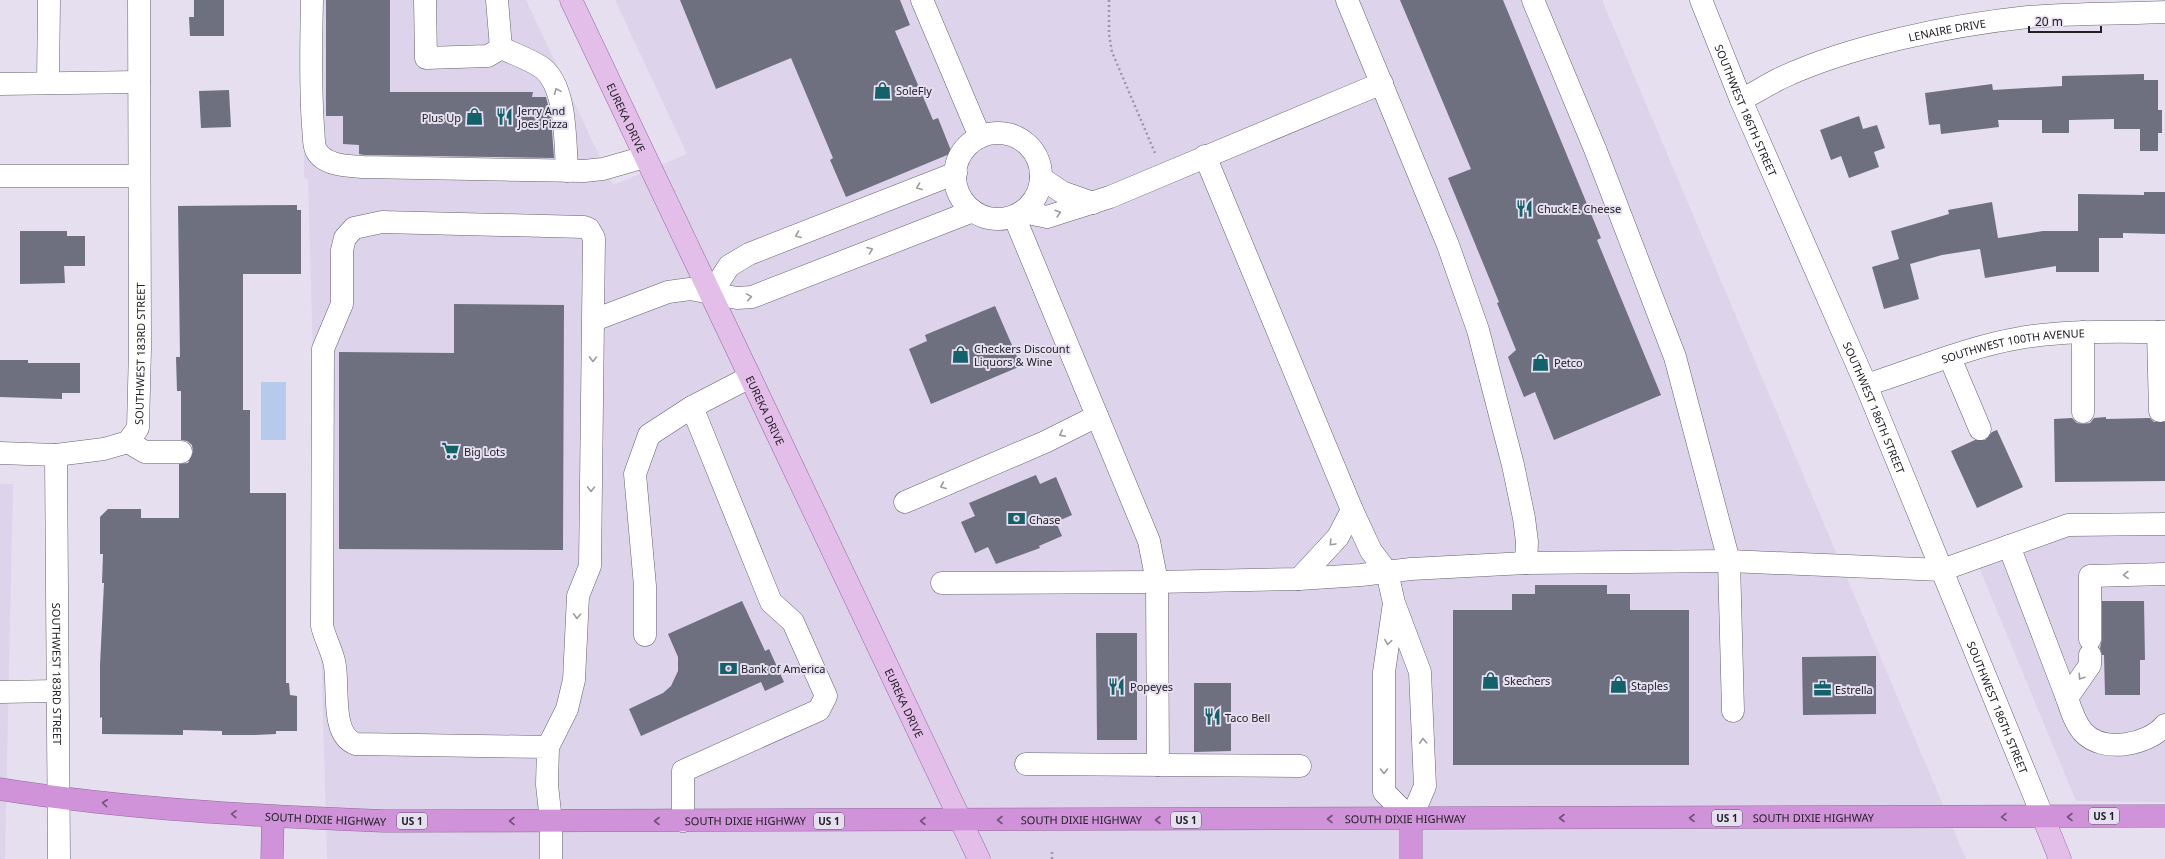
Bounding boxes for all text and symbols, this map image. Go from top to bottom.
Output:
scale bar [2029,8,2101,34]
text: 20 m [2035,13,2063,30]
street label: LENAIRE DRIVE [1907,15,1987,44]
street label: SOUTHWEST 186TH STREET [1712,42,1781,178]
street label: EUREKA DRIVE [604,80,650,155]
shop icon: SoleFly [873,80,893,100]
place label: SoleFly [896,83,932,98]
one-way arrow [554,88,562,96]
place label: Jerry And Joes Pizza [517,103,568,131]
restaurant icon: Jerry And Joes Pizza [495,106,515,126]
shop icon: Plus Up [464,107,484,127]
place label: Plus Up [422,110,461,125]
one-way arrow [916,183,923,191]
restaurant icon: Chuck E. Cheese [1514,198,1534,218]
place label: Chuck E. Cheese [1537,201,1621,216]
one-way arrow [1054,210,1061,218]
one-way arrow [795,230,802,238]
one-way arrow [867,247,874,255]
street label: SOUTHWEST 183RD STREET [131,282,148,425]
one-way arrow [746,293,752,301]
street label: SOUTHWEST 100TH AVENUE [1939,325,2085,366]
street label: SOUTHWEST 186TH STREET [1840,339,1909,476]
place label: Checkers Discount Liquors & Wine [974,341,1070,369]
shop icon: Checkers Discount Liquors & Wine [951,344,971,364]
shop icon: Petco [1531,352,1551,372]
place label: Petco [1554,355,1583,370]
one-way arrow [589,356,598,362]
street label: EUREKA DRIVE [743,373,789,447]
one-way arrow [1059,429,1066,437]
supermarket icon: Big Lots [441,441,461,461]
place label: Big Lots [464,444,505,459]
one-way arrow [939,481,946,489]
one-way arrow [587,486,595,492]
bank icon: Chase [1006,509,1026,529]
place label: Chase [1029,512,1060,527]
one-way arrow [1330,538,1337,546]
one-way arrow [2123,570,2129,579]
street label: SOUTHWEST 183RD STREET [50,603,66,745]
one-way arrow [573,613,581,619]
one-way arrow [1384,639,1393,645]
street label: SOUTHWEST 186TH STREET [1964,639,2032,776]
bank icon: Bank of America [718,658,738,678]
place label: Bank of America [741,661,826,676]
street label: EUREKA DRIVE [882,666,928,740]
shop icon: Skechers [1481,670,1501,690]
place label: Skechers [1504,673,1550,688]
one-way arrow [2079,673,2086,680]
shop icon: Staples [1608,675,1628,695]
restaurant icon: Popeyes [1107,676,1127,696]
place label: Staples [1631,678,1668,693]
place label: Popeyes [1130,679,1173,694]
office icon: Estrella [1812,679,1832,699]
place label: Estrella [1835,682,1873,697]
restaurant icon: Taco Bell [1202,707,1222,727]
place label: Taco Bell [1225,710,1270,725]
one-way arrow [1419,738,1427,744]
one-way arrow [1380,768,1388,774]
one-way arrow [101,799,108,808]
street label: SOUTH DIXIE HIGHWAY [265,808,387,829]
road number: US 1 [2089,808,2119,824]
street label: SOUTH DIXIE HIGHWAY [1753,809,1875,825]
one-way arrow [231,810,237,819]
street label: SOUTH DIXIE HIGHWAY [1345,810,1467,826]
road number: US 1 [1712,810,1742,826]
street label: SOUTH DIXIE HIGHWAY [1021,811,1143,827]
street label: SOUTH DIXIE HIGHWAY [685,812,807,828]
road number: US 1 [1171,812,1201,828]
road number: US 1 [397,813,427,829]
road number: US 1 [814,813,844,829]
one-way arrow [2001,813,2007,821]
one-way arrow [2067,813,2073,821]
one-way arrow [1559,814,1565,822]
one-way arrow [1689,814,1695,822]
one-way arrow [1327,815,1333,823]
one-way arrow [997,816,1003,825]
one-way arrow [1155,816,1161,824]
one-way arrow [509,817,515,825]
one-way arrow [654,817,660,825]
one-way arrow [920,817,926,825]

